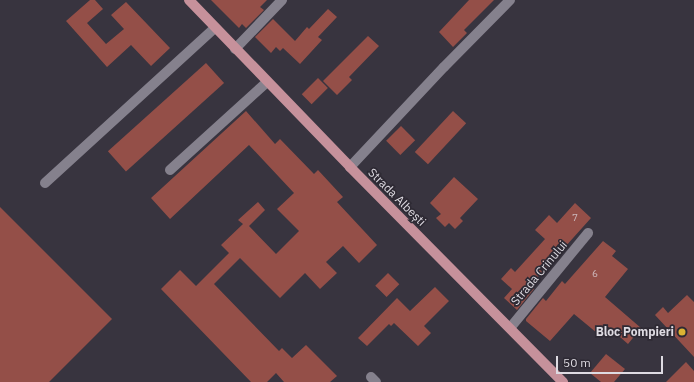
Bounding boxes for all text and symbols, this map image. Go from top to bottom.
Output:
street label: Strada Albești [365,165,429,229]
house number: 7 [572,212,578,224]
street label: Strada Crinului [508,238,570,308]
house number: 6 [592,268,598,280]
place label: Bloc Pompieri [596,325,674,339]
marker: Bloc Pompieri [677,327,687,337]
scale bar [558,348,665,374]
text: 50 m [563,355,591,370]

